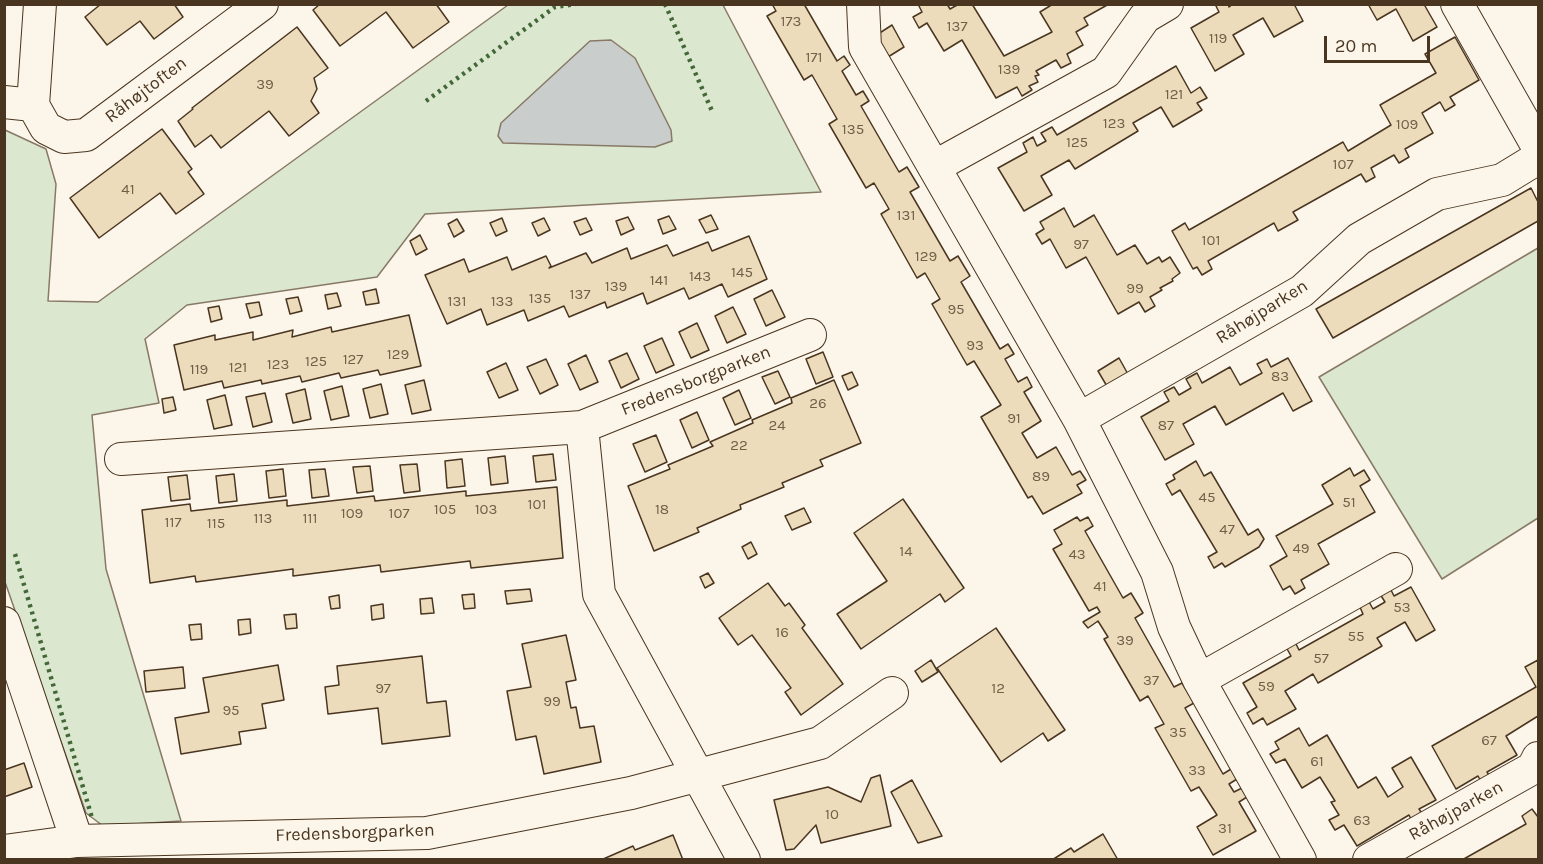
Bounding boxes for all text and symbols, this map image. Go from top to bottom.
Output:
house number: 173 [781,13,801,31]
house number: 137 [947,18,967,36]
scale bar [1327,24,1434,62]
house number: 119 [1209,30,1227,48]
text: 20 m [1335,35,1377,57]
house number: 171 [806,49,822,67]
street label: Råhøjtoften [101,52,191,128]
house number: 139 [998,61,1020,79]
house number: 39 [256,76,274,94]
house number: 121 [1165,86,1183,104]
house number: 123 [1103,115,1125,133]
house number: 109 [1396,116,1418,134]
house number: 135 [842,121,864,139]
house number: 125 [1066,134,1088,152]
house number: 107 [1333,156,1353,174]
house number: 41 [121,181,135,199]
house number: 131 [897,207,915,225]
house number: 101 [1202,232,1220,250]
house number: 97 [1073,236,1089,254]
house number: 129 [915,248,937,266]
house number: 145 [731,264,753,282]
house number: 143 [689,268,711,286]
house number: 141 [650,272,668,290]
street label: Råhøjparken [1212,275,1312,349]
house number: 139 [605,278,627,296]
house number: 99 [1126,280,1144,298]
house number: 137 [570,286,590,304]
house number: 135 [529,290,551,308]
house number: 131 [448,293,466,311]
house number: 133 [491,293,513,311]
house number: 95 [947,301,965,319]
house number: 93 [966,337,984,355]
street label: Fredensborgparken [618,341,774,421]
house number: 129 [387,346,409,364]
house number: 127 [343,351,363,369]
house number: 125 [305,353,327,371]
house number: 123 [267,356,289,374]
house number: 121 [229,359,247,377]
house number: 119 [190,361,208,379]
house number: 83 [1271,368,1289,386]
house number: 26 [809,395,827,413]
house number: 91 [1007,410,1021,428]
house number: 24 [768,417,786,435]
house number: 87 [1158,417,1174,435]
house number: 22 [730,437,748,455]
house number: 89 [1032,468,1050,486]
house number: 45 [1199,489,1215,507]
house number: 51 [1342,494,1356,512]
house number: 101 [528,496,546,514]
house number: 105 [434,501,456,519]
house number: 103 [475,501,497,519]
house number: 18 [655,501,669,519]
house number: 109 [341,505,363,523]
house number: 107 [389,505,409,523]
house number: 113 [254,510,272,528]
house number: 111 [303,510,317,528]
house number: 117 [165,514,181,532]
house number: 115 [207,515,225,533]
house number: 47 [1219,521,1235,539]
house number: 49 [1292,540,1310,558]
house number: 14 [899,543,913,561]
house number: 43 [1068,546,1086,564]
house number: 41 [1093,578,1107,596]
house number: 53 [1393,599,1411,617]
house number: 16 [775,624,789,642]
house number: 55 [1348,628,1364,646]
house number: 39 [1116,632,1134,650]
house number: 57 [1313,650,1329,668]
house number: 37 [1143,672,1159,690]
house number: 59 [1257,678,1275,696]
house number: 97 [375,680,391,698]
house number: 12 [991,680,1005,698]
house number: 99 [543,693,561,711]
house number: 95 [222,702,240,720]
house number: 35 [1169,724,1187,742]
house number: 67 [1481,732,1497,750]
house number: 61 [1310,753,1324,771]
house number: 33 [1188,762,1206,780]
street label: Råhøjparken [1405,776,1507,846]
house number: 10 [825,806,839,824]
house number: 63 [1353,812,1371,830]
street label: Fredensborgparken [275,819,435,847]
house number: 31 [1218,820,1232,838]

